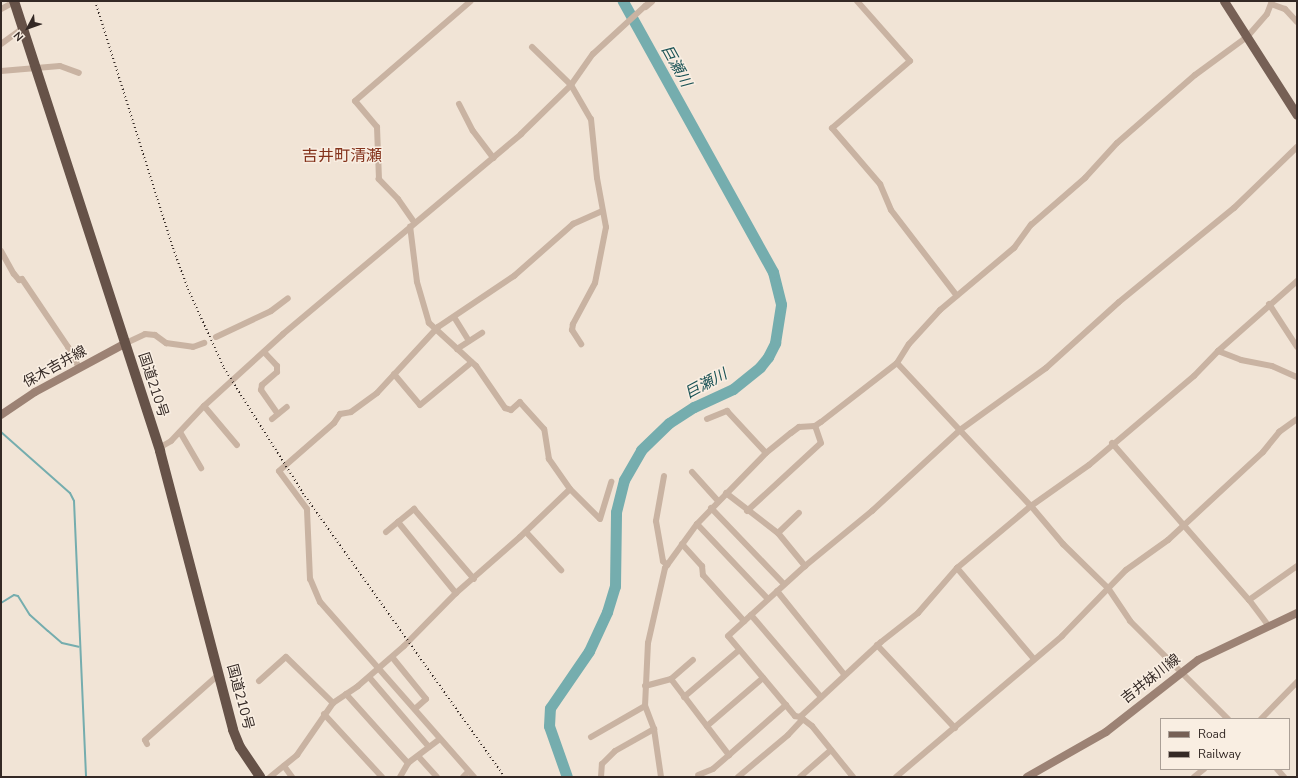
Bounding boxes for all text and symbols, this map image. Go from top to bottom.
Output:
north arrow [8,8,48,48]
text: N [10,28,27,44]
water label: 巨瀬川 [657,42,695,90]
district label: 吉井町清瀬 [302,146,382,166]
street label: 保木吉井線 [20,343,90,391]
street label: 国道210号 [135,350,171,420]
water label: 巨瀬川 [682,365,730,403]
street label: 吉井妹川線 [1118,651,1184,707]
street label: 国道210号 [223,662,257,732]
legend [1160,718,1290,770]
text: Road [1198,726,1226,742]
text: Railway [1198,746,1241,762]

